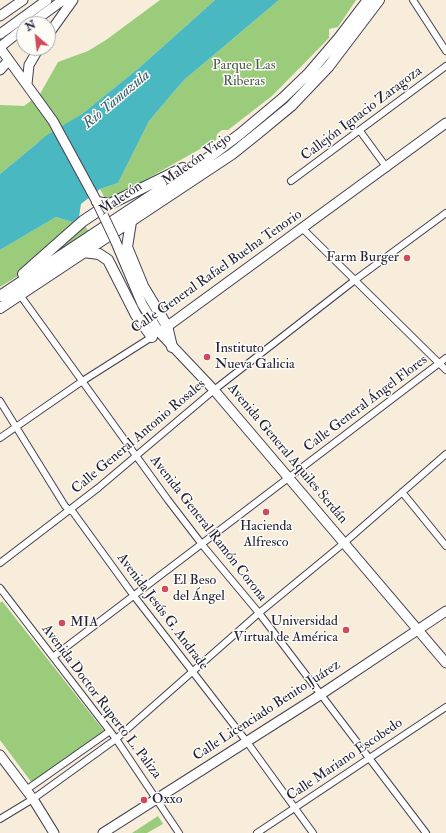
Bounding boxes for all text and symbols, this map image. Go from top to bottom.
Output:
north arrow [16,16,56,56]
text: N [23,18,38,34]
park label: Parque Las Riberas [213,58,275,90]
street label: Callejón Ignacio Zaragoza [298,63,426,165]
water label: Río Tamazula [80,67,154,133]
street label: Malecón Viejo [159,130,235,190]
street label: Malecón [96,179,146,219]
street label: Calle General Rafael Buelna Tenorio [129,207,305,337]
place label: Farm Burger [326,250,399,266]
marker: Farm Burger [402,253,412,263]
place label: Instituto Nueva Galicia [215,341,295,374]
marker: Instituto Nueva Galicia [202,352,212,362]
street label: Calle General Ángel Flores [301,352,431,456]
street label: Calle General Antonio Rosales [69,376,209,498]
street label: Avenida General Aquiles Serdán [223,380,351,528]
street label: Avenida General Ramón Corona [146,453,270,605]
marker: Hacienda Alfresco [261,507,271,517]
place label: Hacienda Alfresco [240,519,292,552]
street label: Avenida Jesús G. Andrade [113,550,211,674]
place label: El Beso del Ángel [173,573,225,606]
marker: El Beso del Ángel [160,584,170,594]
place label: Universidad Virtual de América [234,614,338,646]
place label: MIA [70,615,98,631]
marker: MIA [57,618,67,628]
street label: Avenida Doctor Ruperto L. Paliza [38,622,164,782]
marker: Universidad Virtual de América [341,625,351,635]
street label: Calle Licenciado Benito Juárez [190,657,344,765]
street label: Calle Mariano Escobedo [284,715,406,805]
place label: Oxxo [152,792,182,808]
marker: Oxxo [139,795,149,805]

